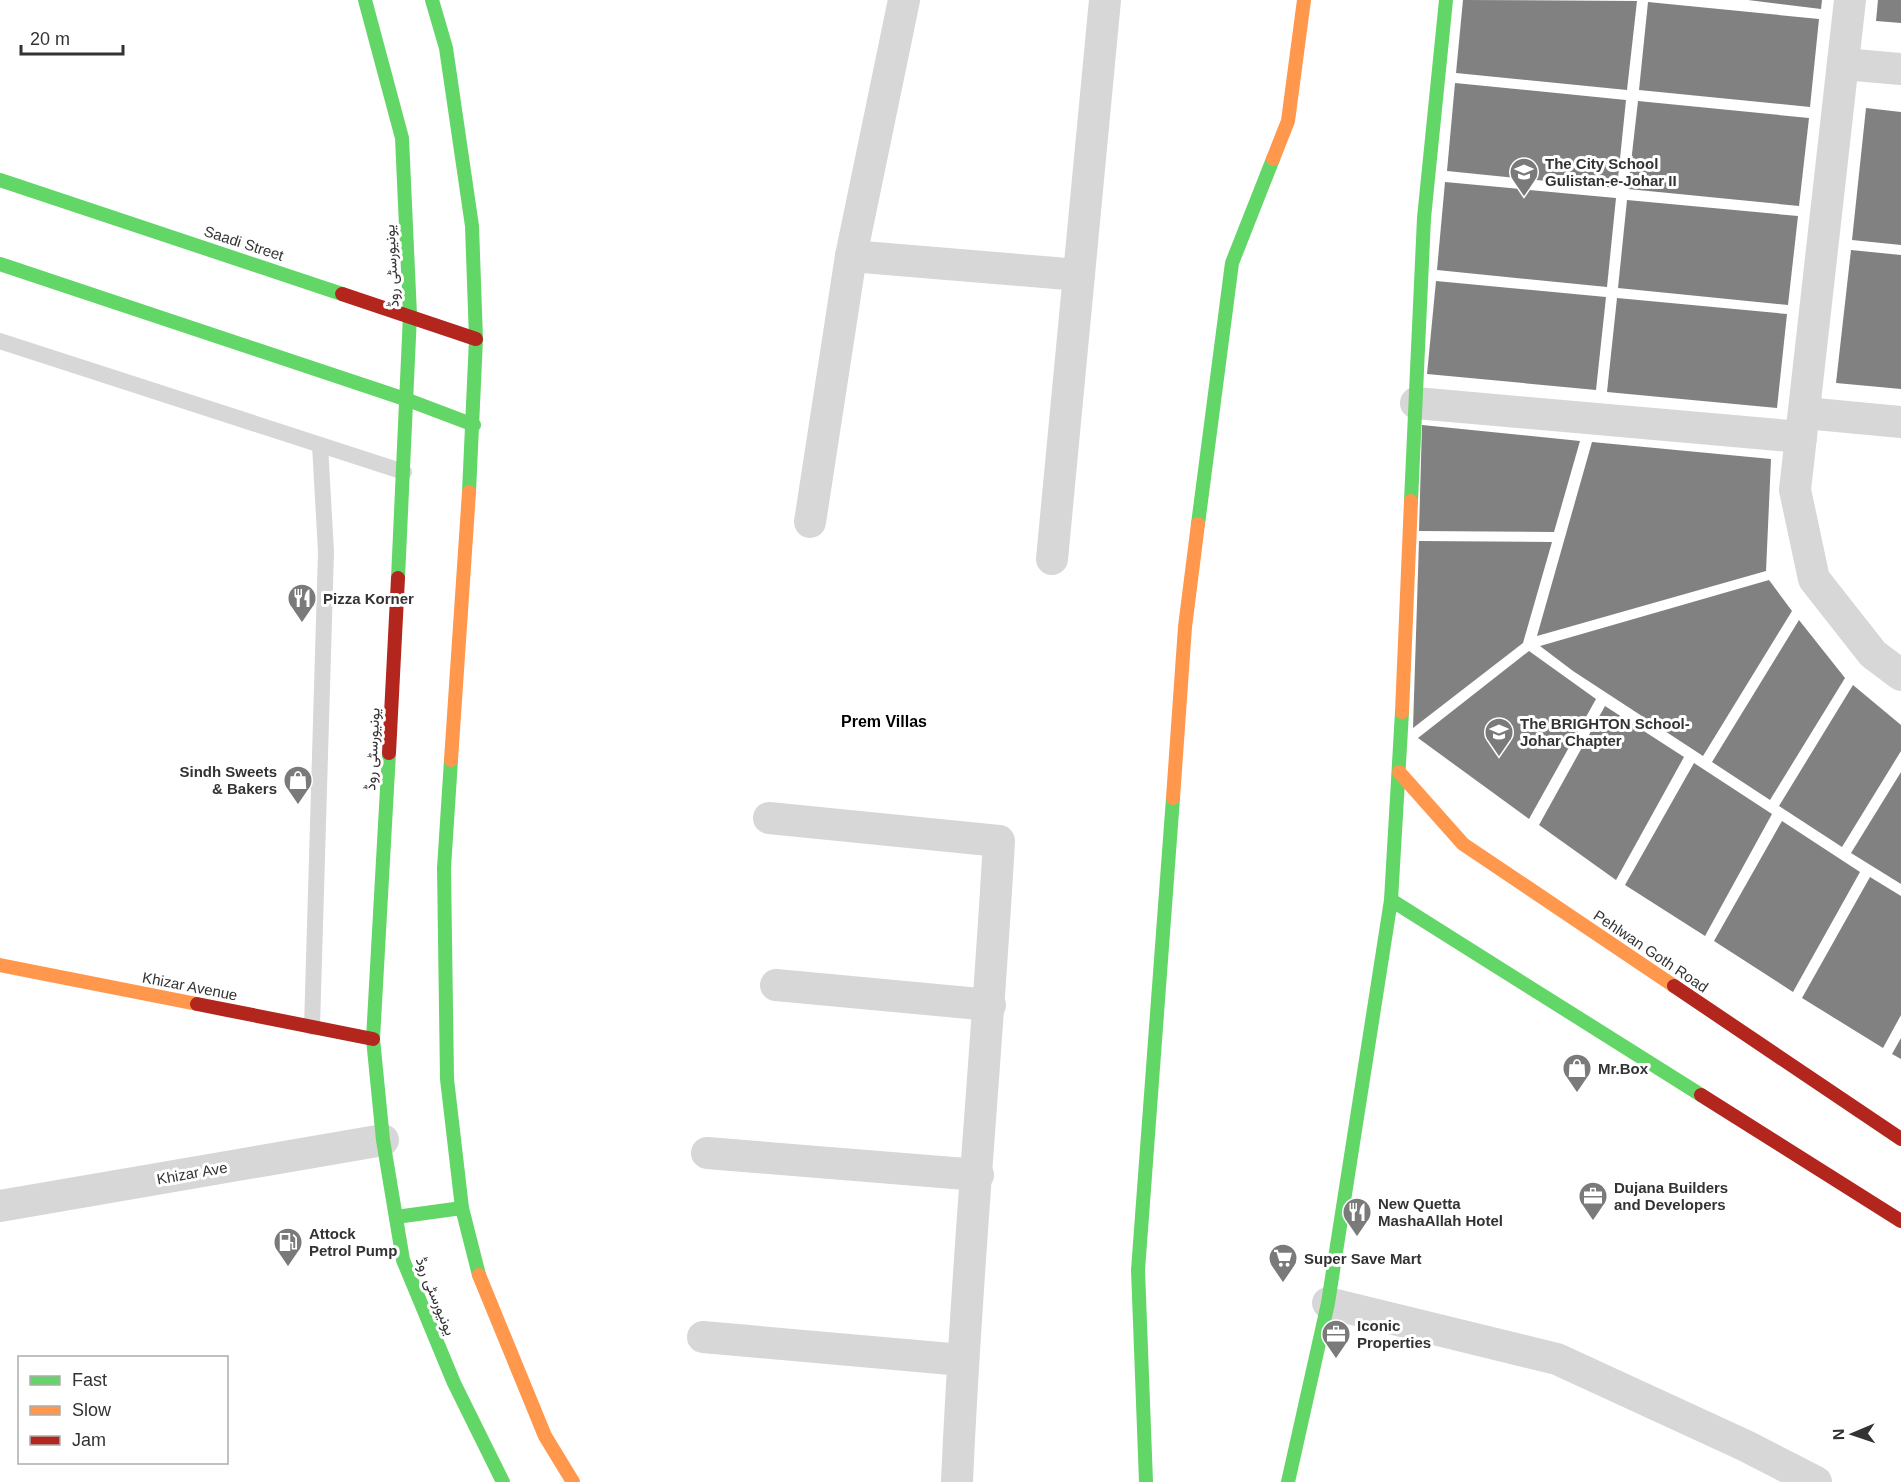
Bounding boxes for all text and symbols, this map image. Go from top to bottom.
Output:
scale bar [21,18,123,56]
text: 20 m [30,29,70,49]
place label: The City School Gulistan-e-Johar II [1545,155,1677,189]
school or university icon: The City School Gulistan-e-Johar II [1508,156,1540,198]
street label: Saadi Street [202,222,287,264]
street label: یونیورسٹی روڈ [380,224,404,308]
restaurant icon: Pizza Korner [286,582,318,624]
place label: Pizza Korner [323,590,414,607]
street label: یونیورسٹی روڈ [361,707,385,791]
district label: Prem Villas [841,713,927,730]
place label: The BRIGHTON School- Johar Chapter [1520,715,1690,749]
school or university icon: The BRIGHTON School- Johar Chapter [1483,716,1515,758]
place label: Sindh Sweets & Bakers [179,763,277,797]
shop icon: Sindh Sweets & Bakers [282,764,314,806]
street label: Pehlwan Goth Road [1591,906,1711,996]
street label: Khizar Avenue [141,968,239,1004]
shop icon: Mr.Box [1561,1052,1593,1094]
place label: Mr.Box [1598,1060,1649,1077]
street label: Khizar Ave [155,1158,229,1188]
place label: Dujana Builders and Developers [1614,1179,1728,1213]
office icon: Dujana Builders and Developers [1577,1180,1609,1222]
place label: New Quetta MashaAllah Hotel [1378,1195,1503,1229]
restaurant icon: New Quetta MashaAllah Hotel [1341,1196,1373,1238]
place label: Attock Petrol Pump [309,1225,397,1259]
fuel station icon: Attock Petrol Pump [272,1226,304,1268]
supermarket icon: Super Save Mart [1267,1242,1299,1284]
place label: Super Save Mart [1304,1250,1422,1267]
street label: یونیورسٹی روڈ [411,1254,459,1338]
place label: Iconic Properties [1357,1317,1431,1351]
office icon: Iconic Properties [1320,1318,1352,1360]
legend [18,1356,228,1464]
text: Fast [72,1370,107,1390]
text: Slow [72,1400,112,1420]
north arrow [1823,1404,1883,1464]
text: N [1830,1428,1847,1441]
text: Jam [72,1430,106,1450]

